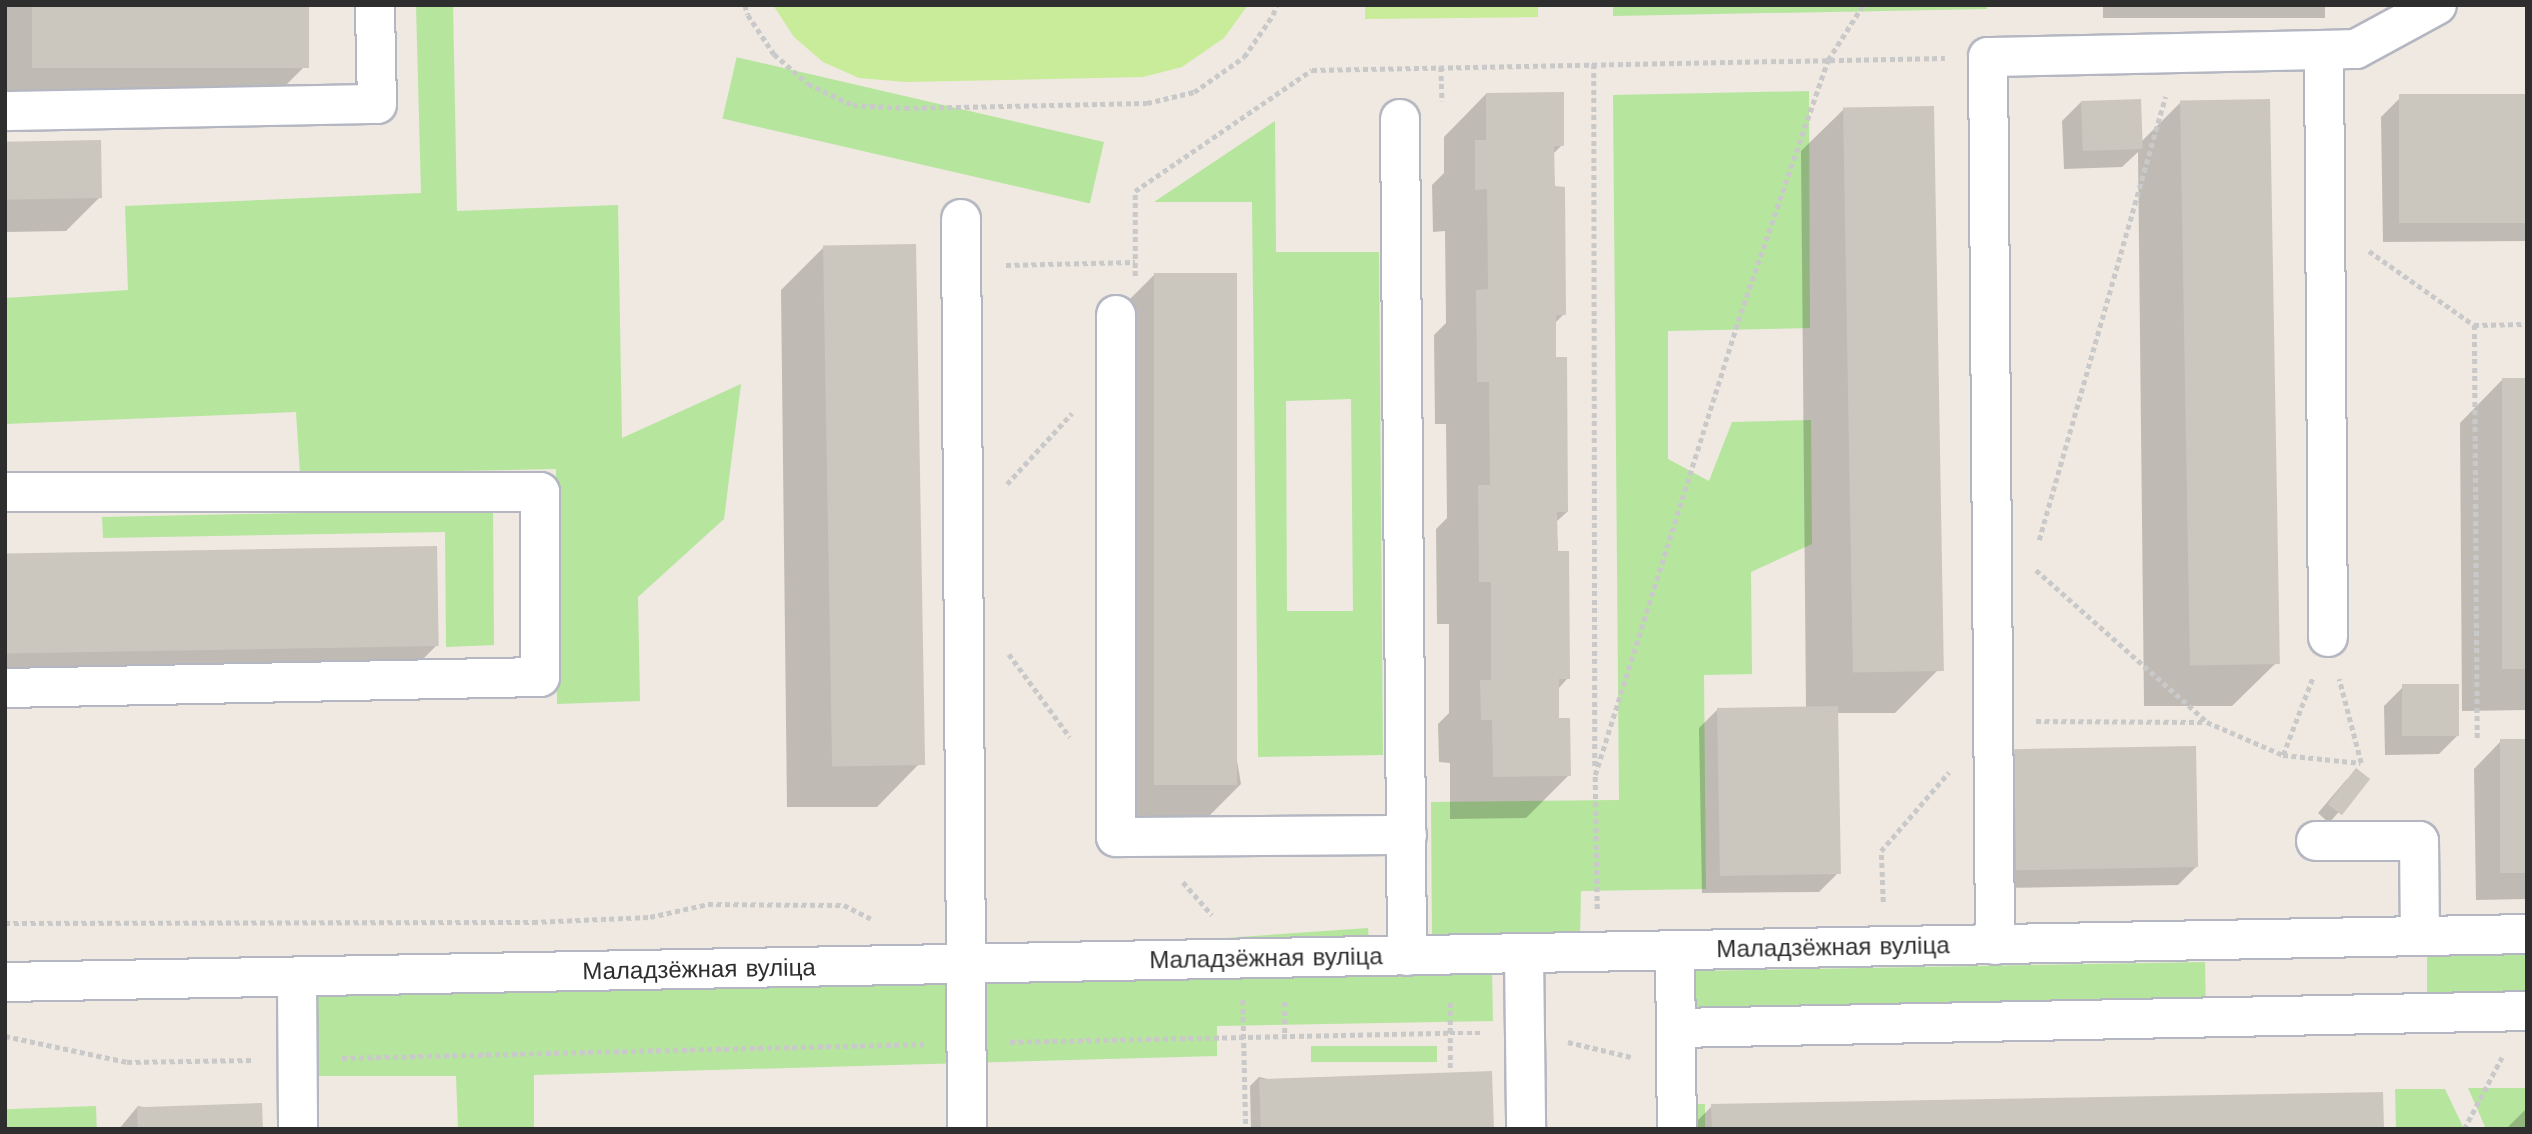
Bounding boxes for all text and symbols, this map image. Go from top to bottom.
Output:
street label: Маладзёжная вуліца [1716,932,1950,964]
street label: Маладзёжная вуліца [1149,943,1383,975]
street label: Маладзёжная вуліца [582,954,816,986]

